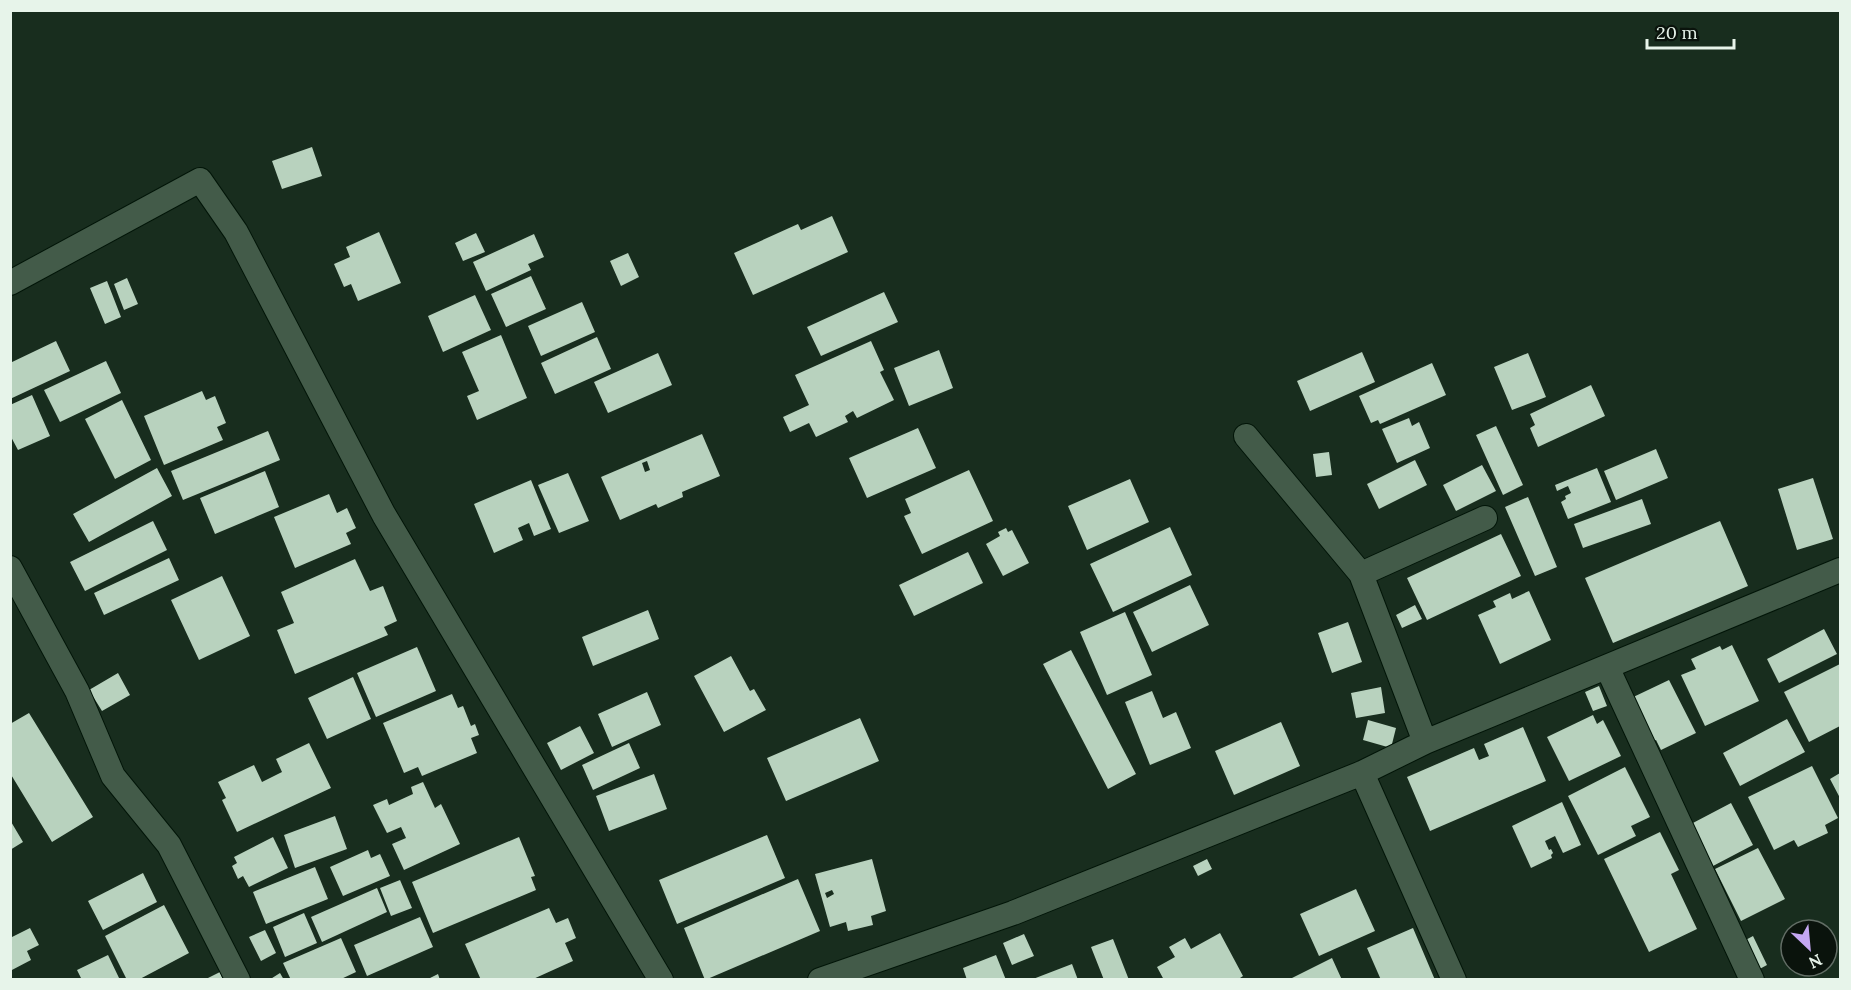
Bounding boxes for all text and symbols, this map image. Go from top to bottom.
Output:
scale bar [1647,12,1734,50]
text: 20 m [1656,21,1698,44]
north arrow [1779,918,1839,978]
text: N [1806,950,1826,973]

